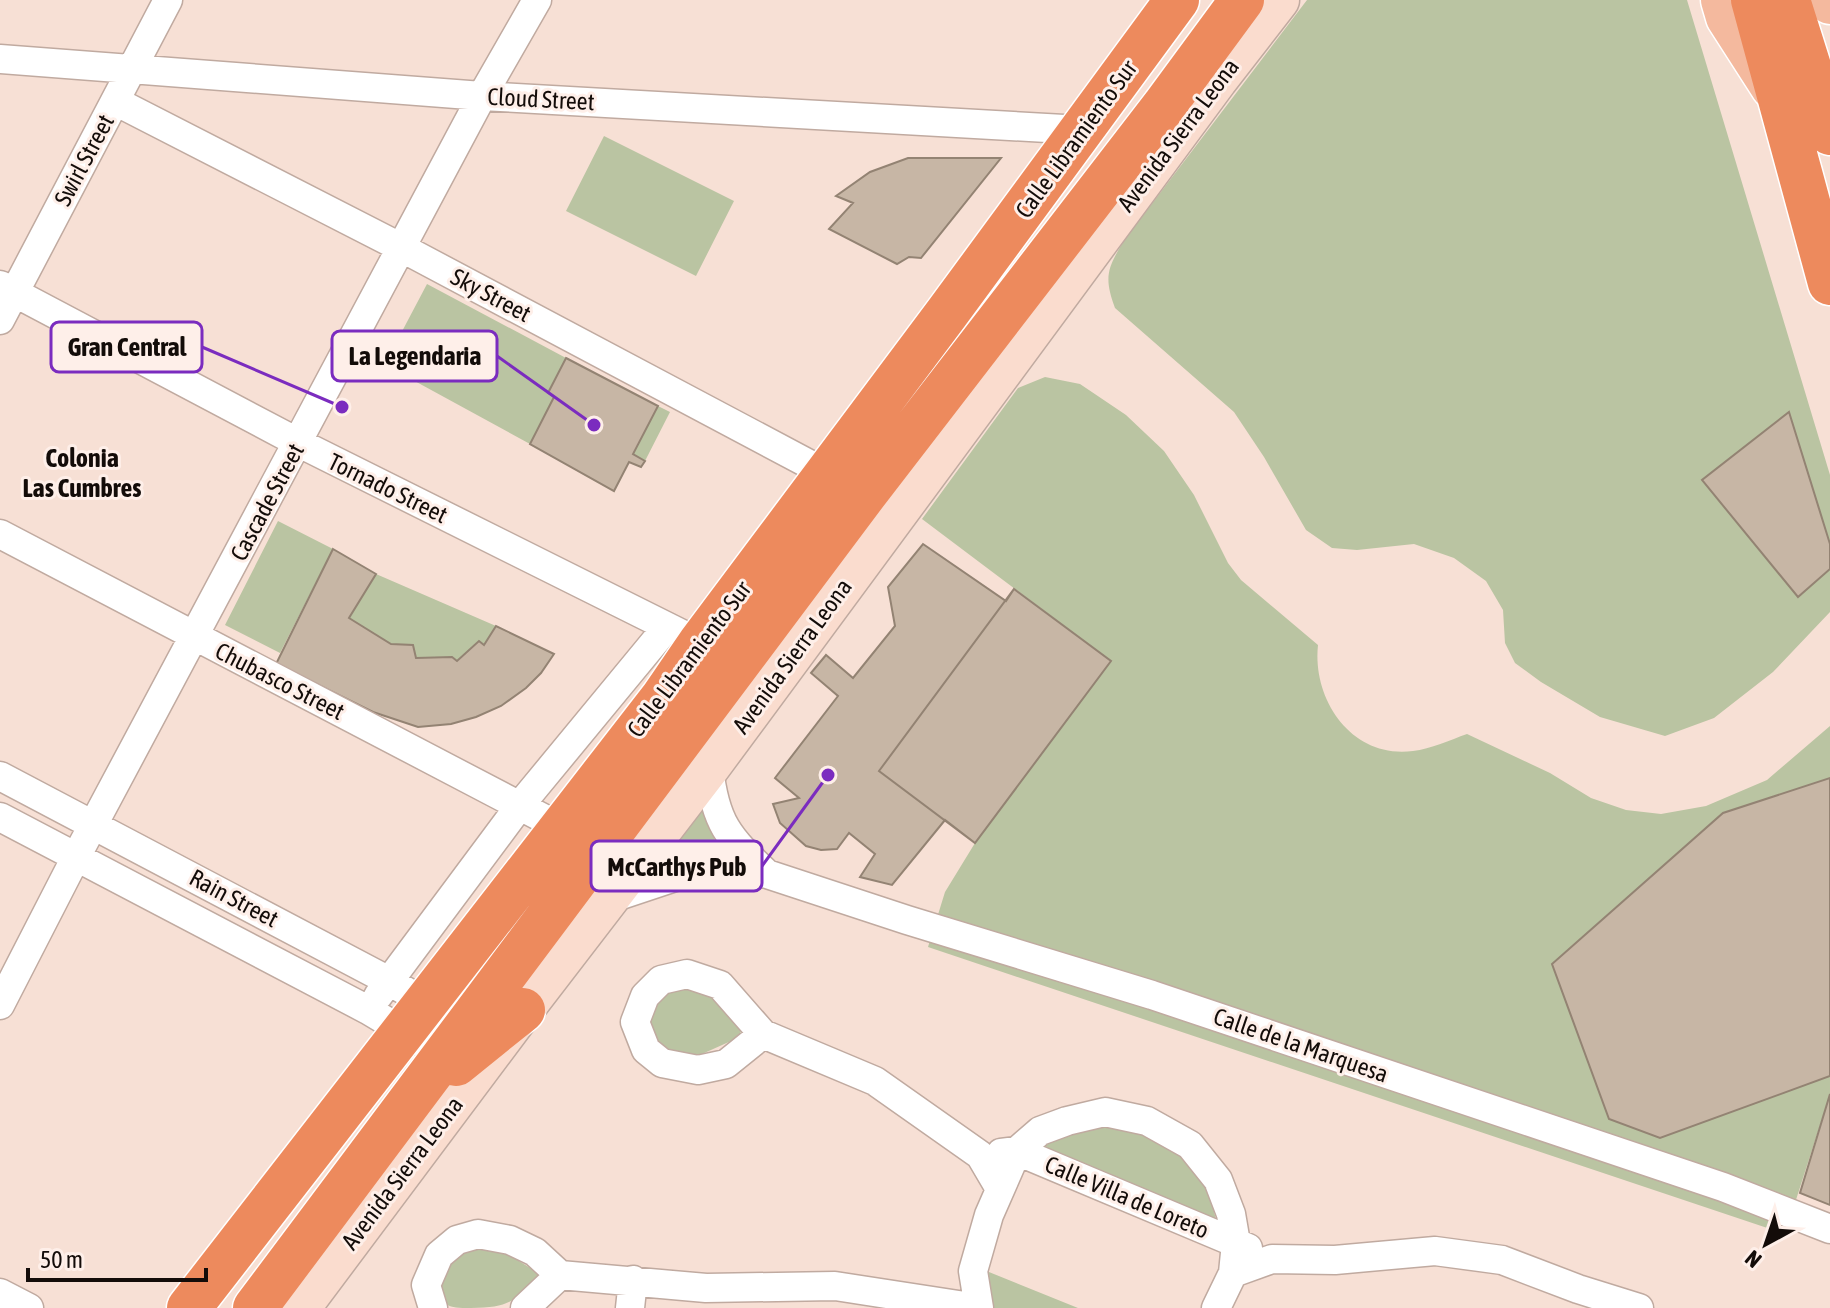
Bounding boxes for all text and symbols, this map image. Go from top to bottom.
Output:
street label: Avenida Sierra Leona [1112,53,1244,217]
street label: Calle Libramiento Sur [1010,54,1143,223]
street label: Cloud Street [487,83,595,115]
street label: Swirl Street [49,110,119,210]
street label: Sky Street [446,263,536,327]
callout: Gran Central [51,322,202,372]
callout: La Legendaria [332,331,497,381]
text: Gran Central [68,332,188,362]
text: La Legendaria [349,341,481,371]
street label: Cascade Street [225,439,309,565]
district label: Colonia Las Cumbres [23,443,141,503]
street label: Tornado Street [324,448,452,528]
street label: Avenida Sierra Leona [727,574,857,738]
street label: Calle Libramiento Sur [622,575,757,742]
street label: Chubasco Street [211,637,349,725]
callout: McCarthys Pub [591,841,762,891]
text: McCarthys Pub [607,852,747,882]
street label: Rain Street [185,863,283,933]
street label: Calle de la Marquesa [1210,1002,1392,1088]
street label: Avenida Sierra Leona [336,1091,468,1255]
street label: Calle Villa de Loreto [1041,1150,1213,1244]
north arrow [1726,1204,1806,1284]
scale bar [28,1232,206,1282]
text: N [1740,1245,1766,1273]
text: 50 m [40,1246,83,1273]

